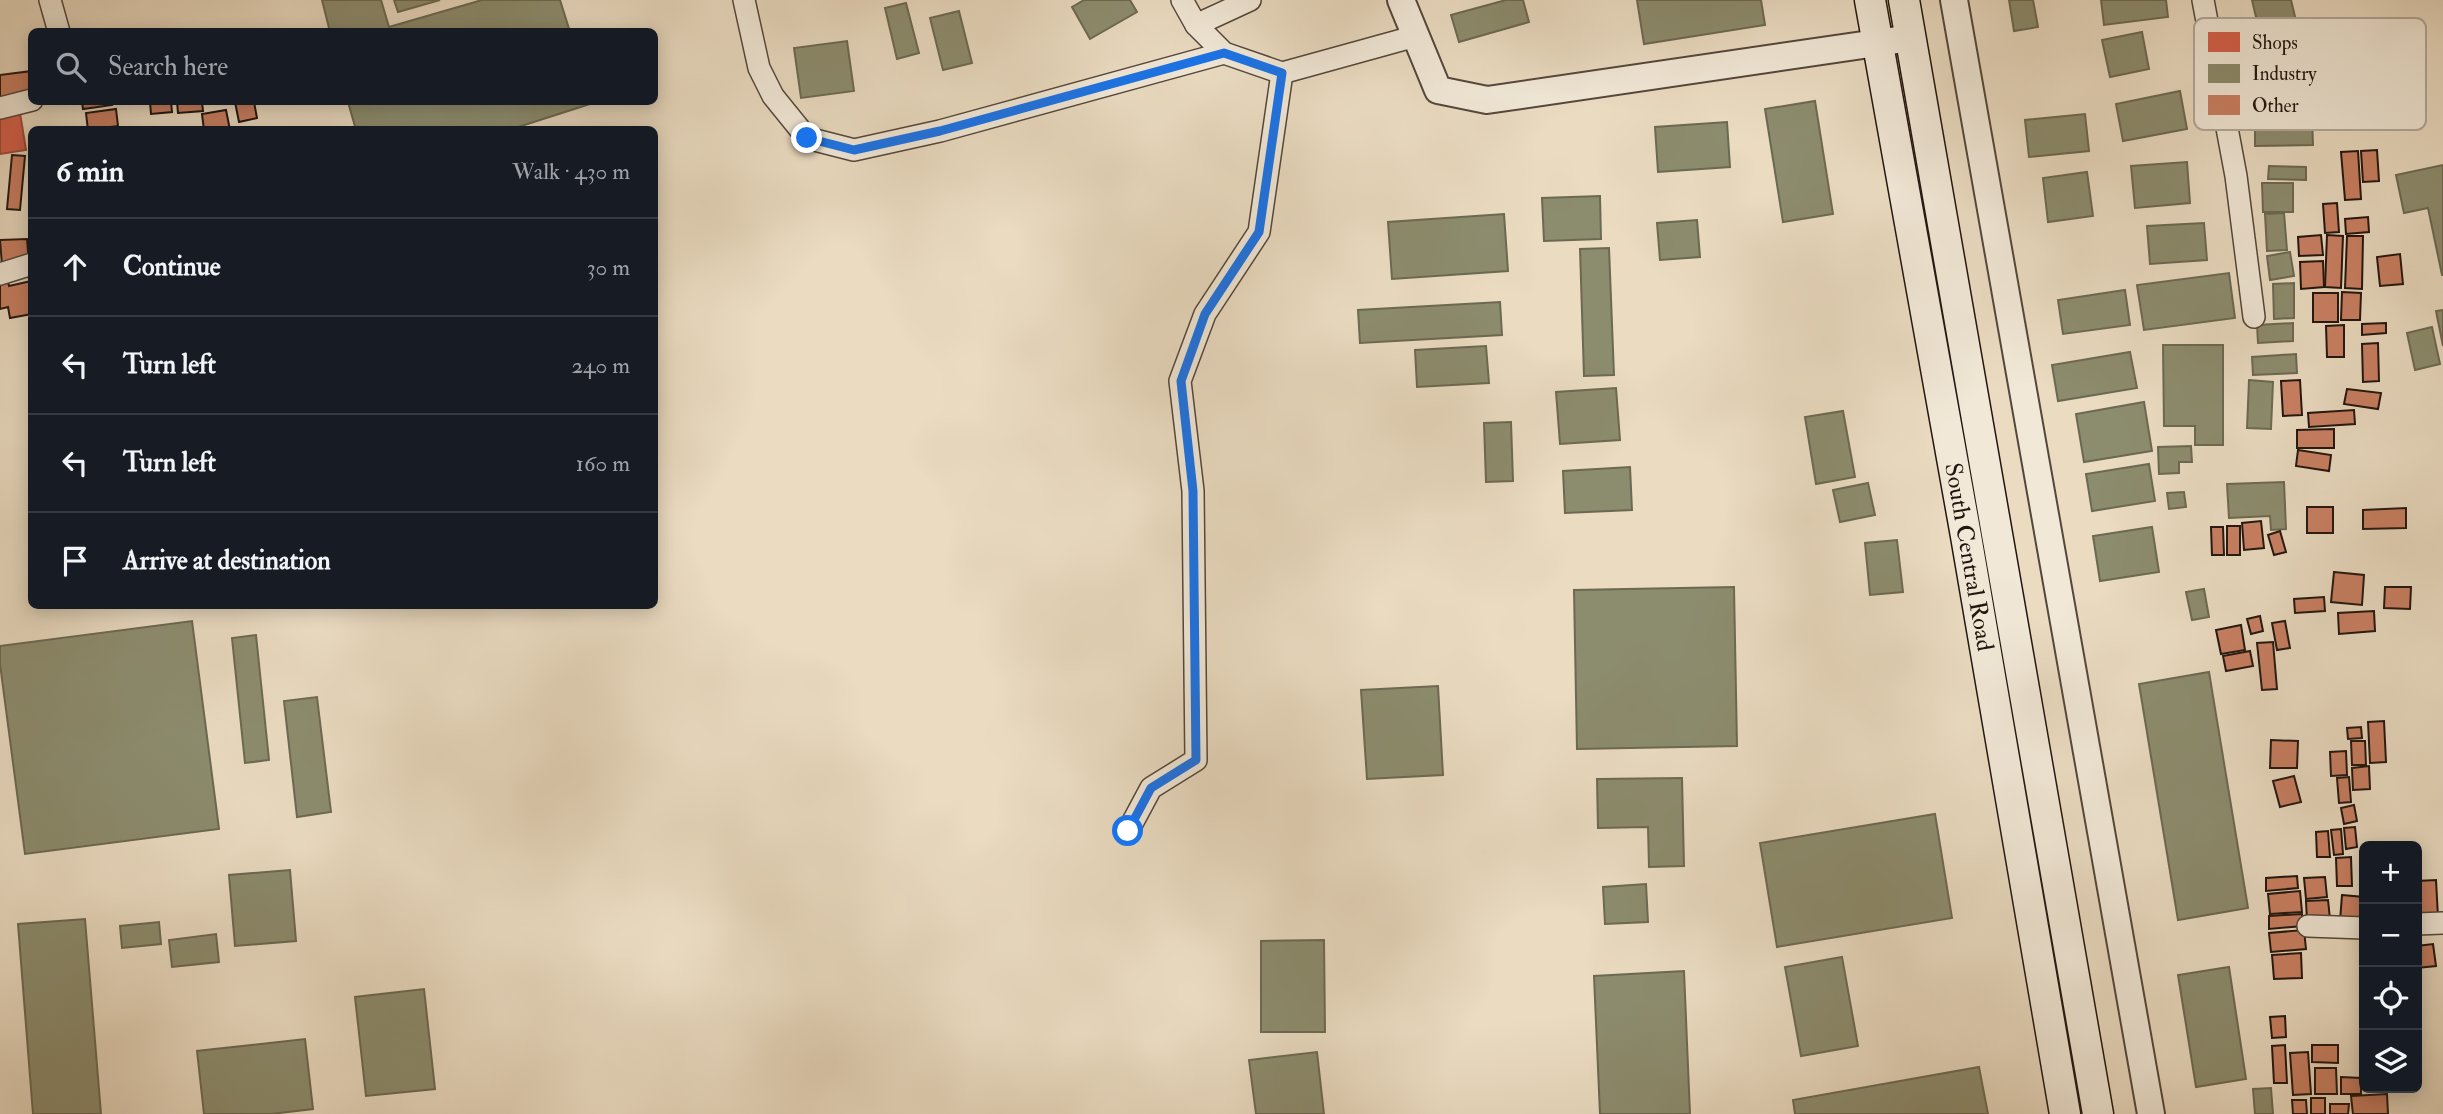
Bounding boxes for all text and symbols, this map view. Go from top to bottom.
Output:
legend [2194,18,2426,130]
search box [28,28,658,105]
text: Shops [2252,31,2298,56]
icon: search [52,48,90,86]
text: Search here [108,51,228,83]
text: Industry [2252,62,2317,86]
text: Other [2252,94,2299,118]
route end [791,122,822,153]
text: 6 min [56,153,124,190]
text: Walk · 430 m [512,157,630,186]
icon: ahead [56,248,94,286]
text: Continue [123,251,221,283]
text: 30 m [587,253,630,282]
icon: left [56,346,94,384]
text: Turn left [123,349,216,381]
text: 240 m [571,351,630,380]
icon: left [56,444,94,482]
text: Turn left [123,447,216,479]
text: 160 m [576,449,630,478]
street label: South Central Road [1937,461,2001,654]
icon: arrive [56,542,94,580]
text: Arrive at destination [123,545,331,577]
route start [1112,815,1143,846]
map controls [2359,841,2422,1093]
button: + [2359,841,2422,904]
button: − [2359,904,2422,967]
button: locate [2359,967,2422,1030]
button: layers [2359,1030,2422,1093]

